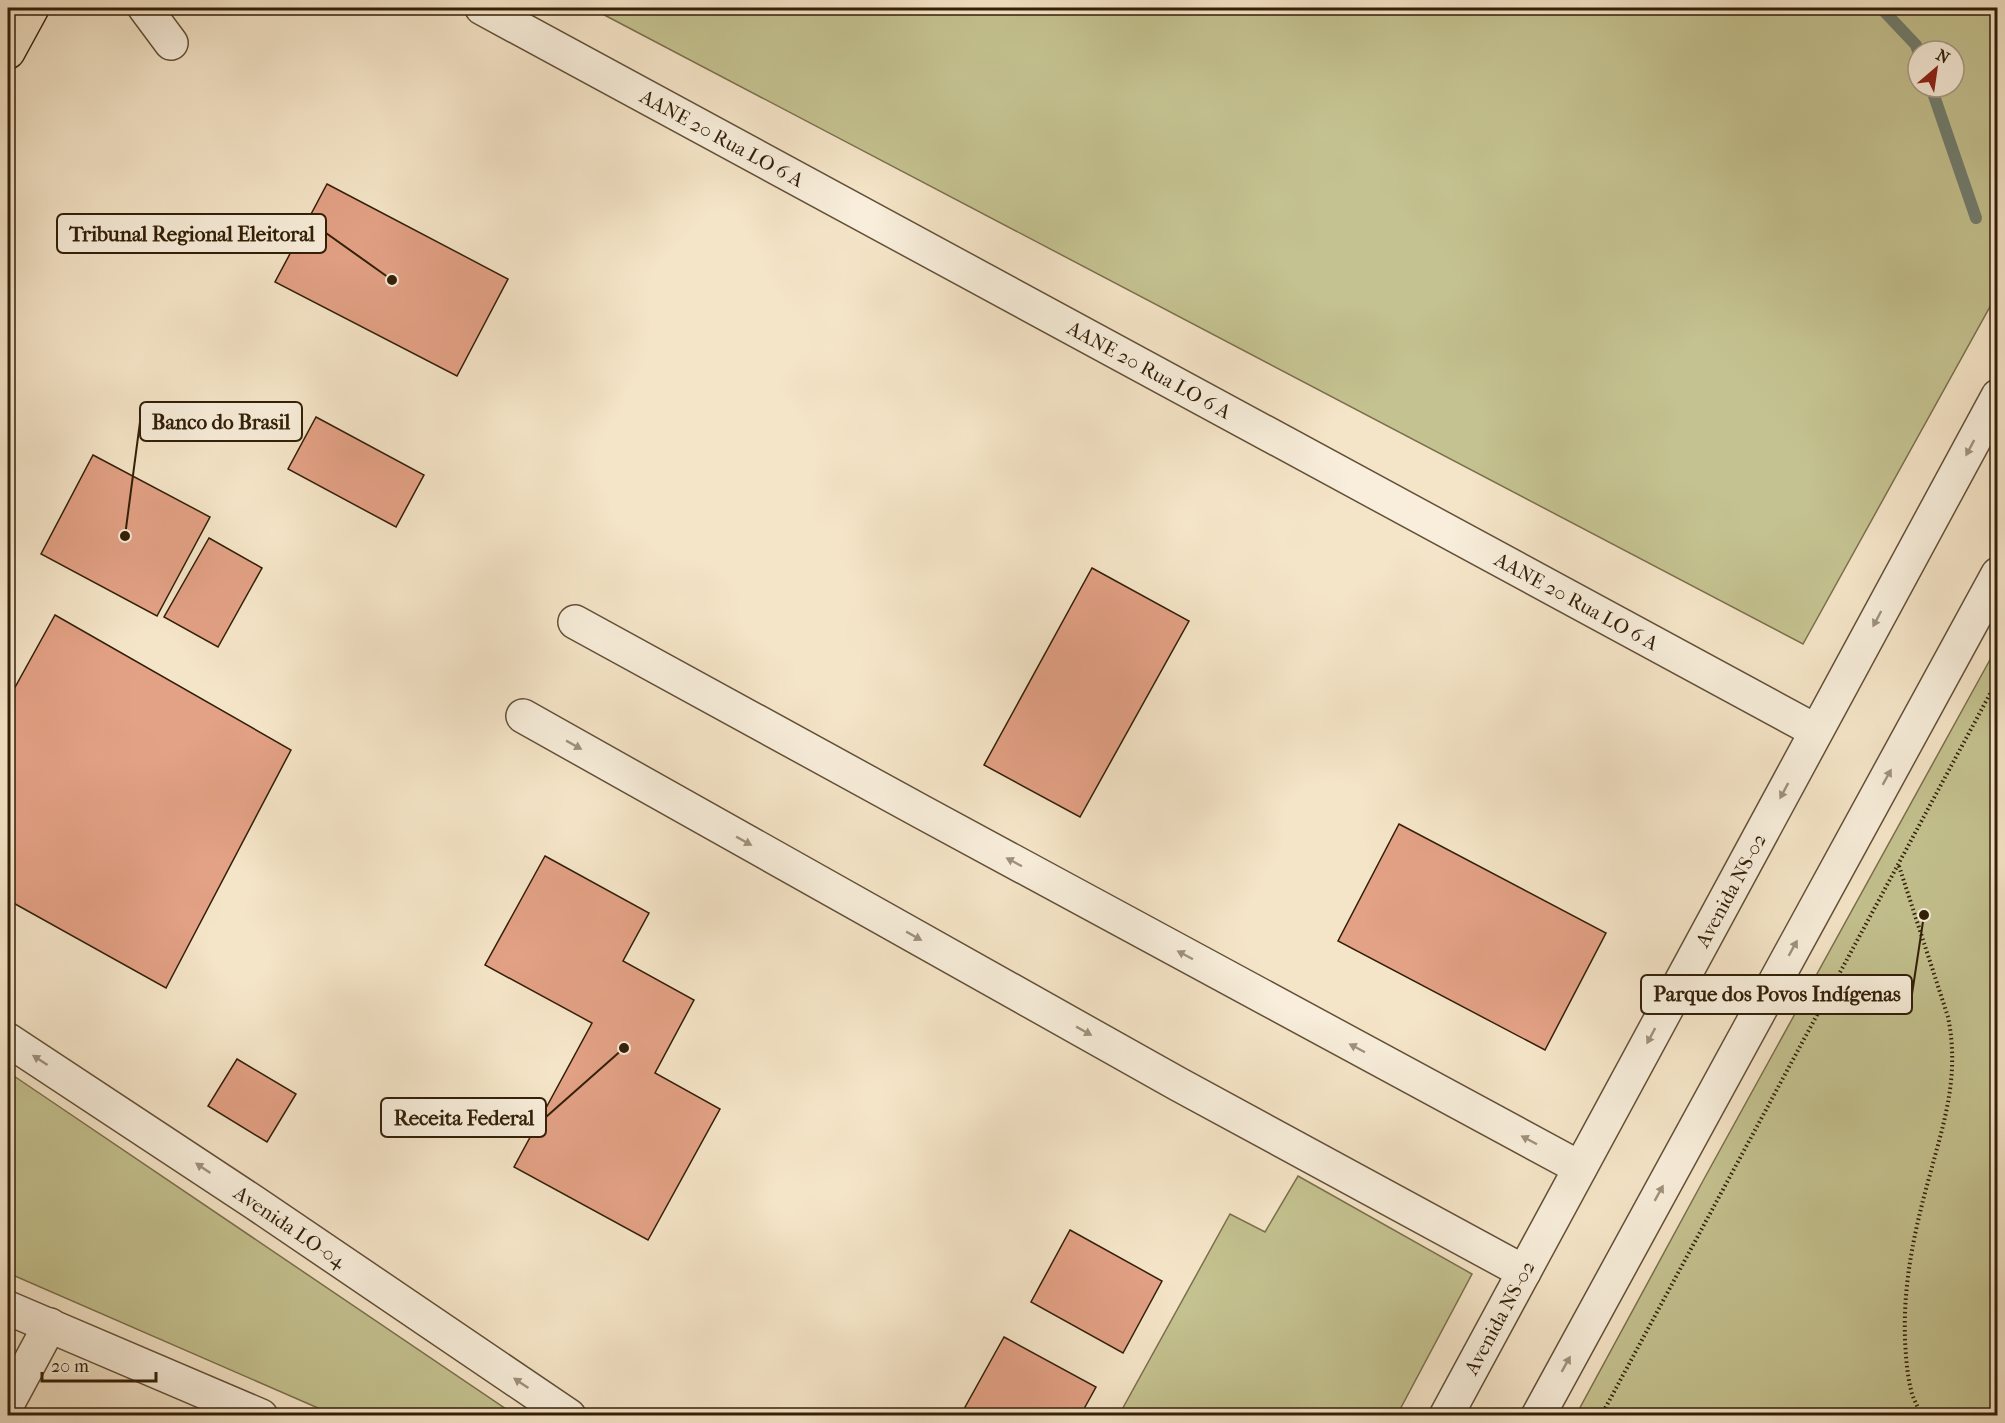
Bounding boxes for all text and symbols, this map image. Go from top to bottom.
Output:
north arrow [1906,39,1966,99]
text: N [1933,45,1954,68]
street label: AANE 20 Rua LO 6 A [635,84,808,193]
callout: Tribunal Regional Eleitoral [57,214,326,253]
text: Tribunal Regional Eleitoral [68,222,315,246]
street label: AANE 20 Rua LO 6 A [1062,316,1236,424]
callout: Banco do Brasil [140,402,302,441]
text: Banco do Brasil [152,410,290,434]
one-way arrow [1965,440,1975,457]
street label: AANE 20 Rua LO 6 A [1490,548,1663,656]
one-way arrow [1872,611,1882,628]
one-way arrow [566,740,583,750]
one-way arrow [1882,768,1892,785]
one-way arrow [1779,783,1789,800]
street label: Avenida NS-02 [1691,830,1771,952]
one-way arrow [736,835,752,846]
one-way arrow [1005,857,1022,867]
one-way arrow [906,931,923,941]
one-way arrow [1788,939,1798,956]
one-way arrow [1176,950,1193,960]
callout: Parque dos Povos Indígenas [1641,975,1912,1014]
text: Parque dos Povos Indígenas [1653,982,1901,1006]
one-way arrow [1076,1026,1093,1036]
one-way arrow [1646,1028,1656,1045]
one-way arrow [1348,1043,1365,1053]
one-way arrow [32,1055,48,1066]
callout: Receita Federal [381,1098,546,1137]
text: Receita Federal [394,1106,534,1130]
one-way arrow [1520,1135,1537,1145]
one-way arrow [195,1162,211,1174]
street label: Avenida LO-04 [229,1181,351,1274]
one-way arrow [1654,1185,1665,1201]
street label: Avenida NS-02 [1459,1257,1540,1379]
scale bar [42,1345,156,1383]
one-way arrow [1561,1355,1571,1372]
text: 20 m [51,1356,89,1377]
one-way arrow [513,1377,529,1388]

